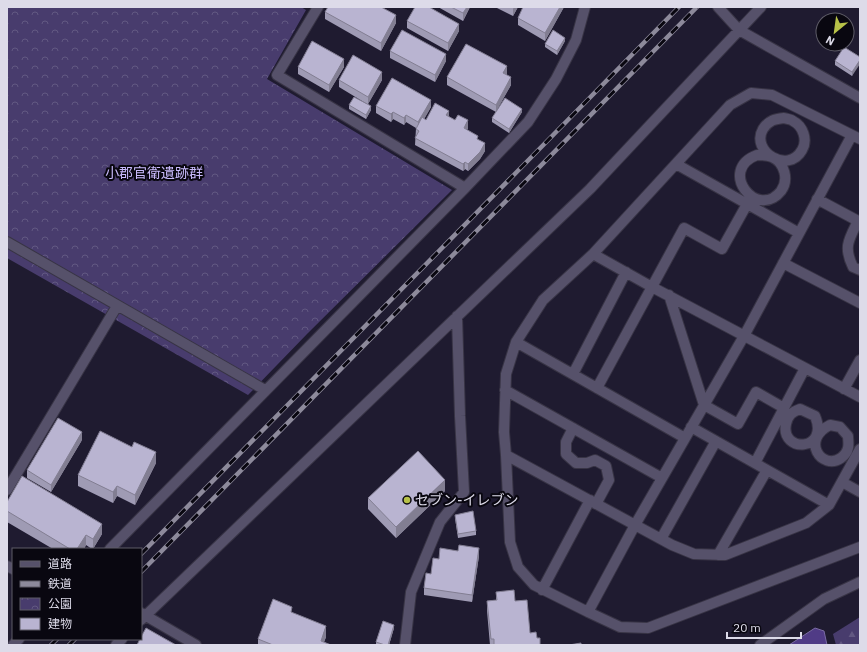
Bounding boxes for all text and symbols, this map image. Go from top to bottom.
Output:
north arrow [815,12,855,52]
text: N [823,33,837,49]
park label: 小郡官衛遺跡群 [105,164,203,182]
place label: セブン-イレブン [415,491,519,509]
marker: セブン-イレブン [402,495,412,505]
legend [12,548,142,640]
text: 道路 [48,556,72,571]
text: 鉄道 [48,576,72,591]
text: 公園 [48,596,72,611]
scale bar [727,614,801,640]
text: 建物 [48,616,72,631]
text: 20 m [733,620,761,635]

